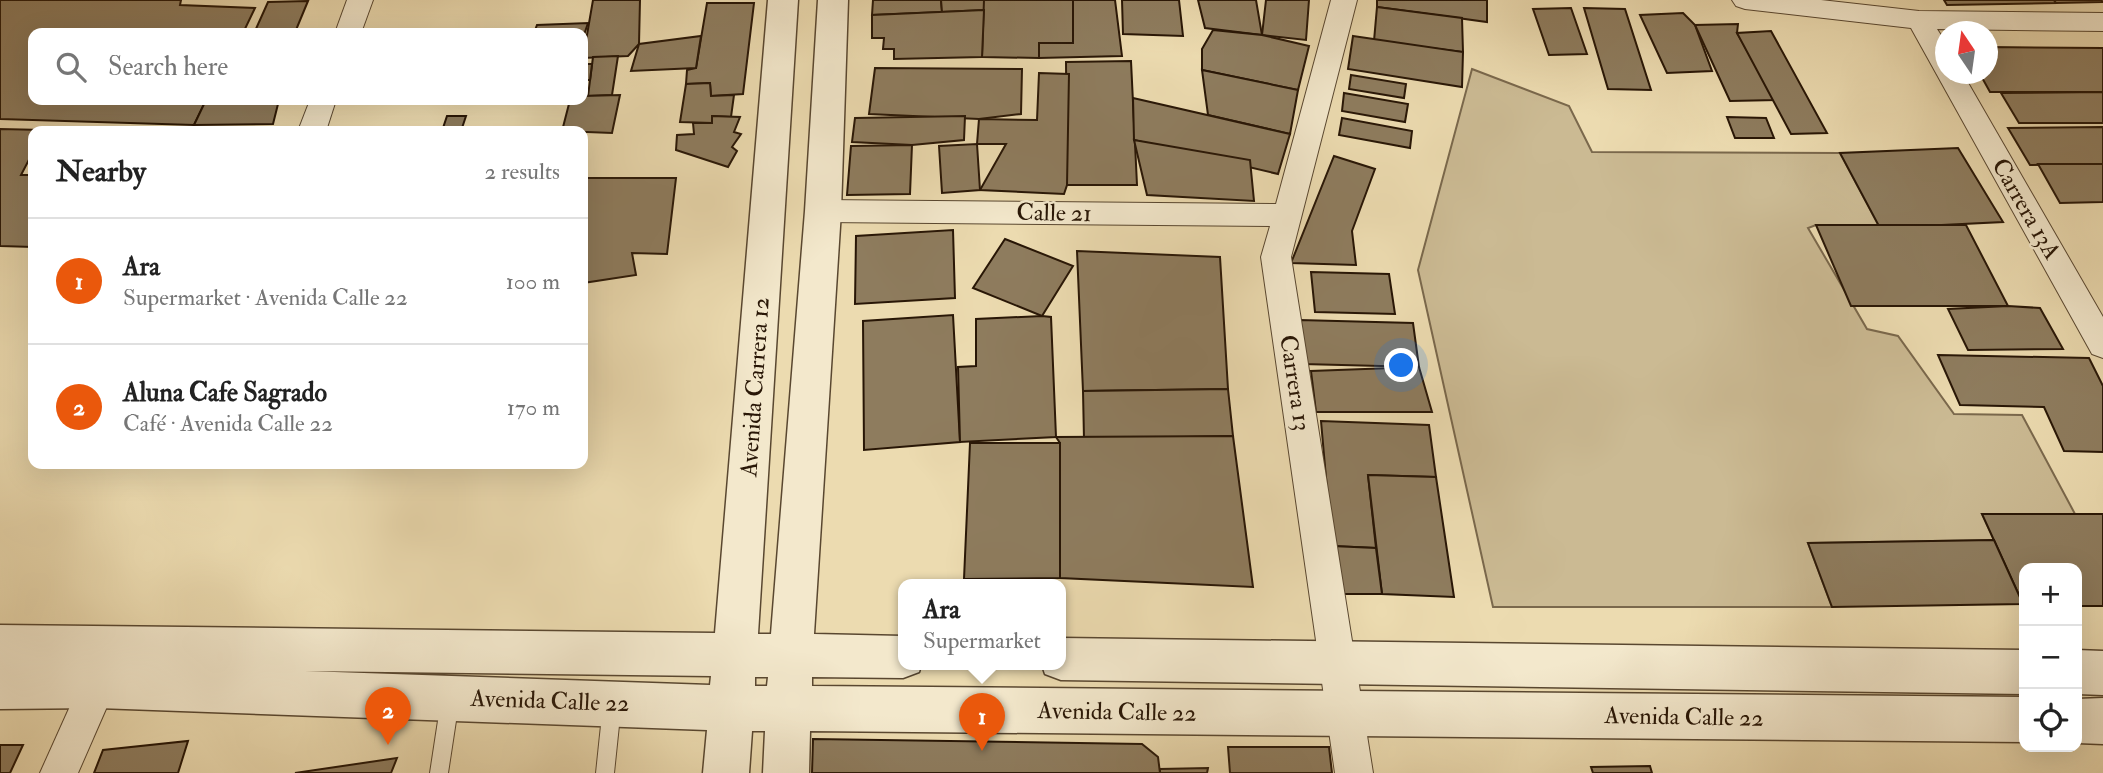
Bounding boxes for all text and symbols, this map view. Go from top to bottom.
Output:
north arrow [1935,21,1998,84]
search box [28,28,588,105]
icon: search [52,48,90,86]
text: Search here [108,51,228,83]
text: Nearby [56,153,146,190]
street label: Carrera 13A [1985,153,2067,265]
text: 2 results [485,157,560,186]
street label: Calle 21 [1016,197,1092,229]
text: Ara [123,251,160,283]
text: 1 [75,267,83,296]
text: 100 m [506,267,560,296]
text: Supermarket · Avenida Calle 22 [123,283,408,312]
street label: Avenida Carrera 12 [733,296,777,479]
street label: Carrera 13 [1272,333,1318,433]
your location [1384,348,1418,382]
text: Aluna Cafe Sagrado [123,377,327,409]
text: 2 [73,393,85,422]
text: 170 m [507,393,560,422]
text: Café · Avenida Calle 22 [123,409,333,438]
map controls [2019,563,2082,752]
button: + [2019,563,2082,626]
popup [898,579,1066,670]
text: Ara [923,594,960,626]
text: Supermarket [923,626,1041,655]
button: − [2019,626,2082,689]
street label: Avenida Calle 22 [469,683,630,719]
pin: 2 [365,687,411,745]
button: locate [2019,689,2082,752]
pin: 1 [959,693,1005,751]
street label: Avenida Calle 22 [1036,695,1197,729]
street label: Avenida Calle 22 [1603,700,1764,734]

